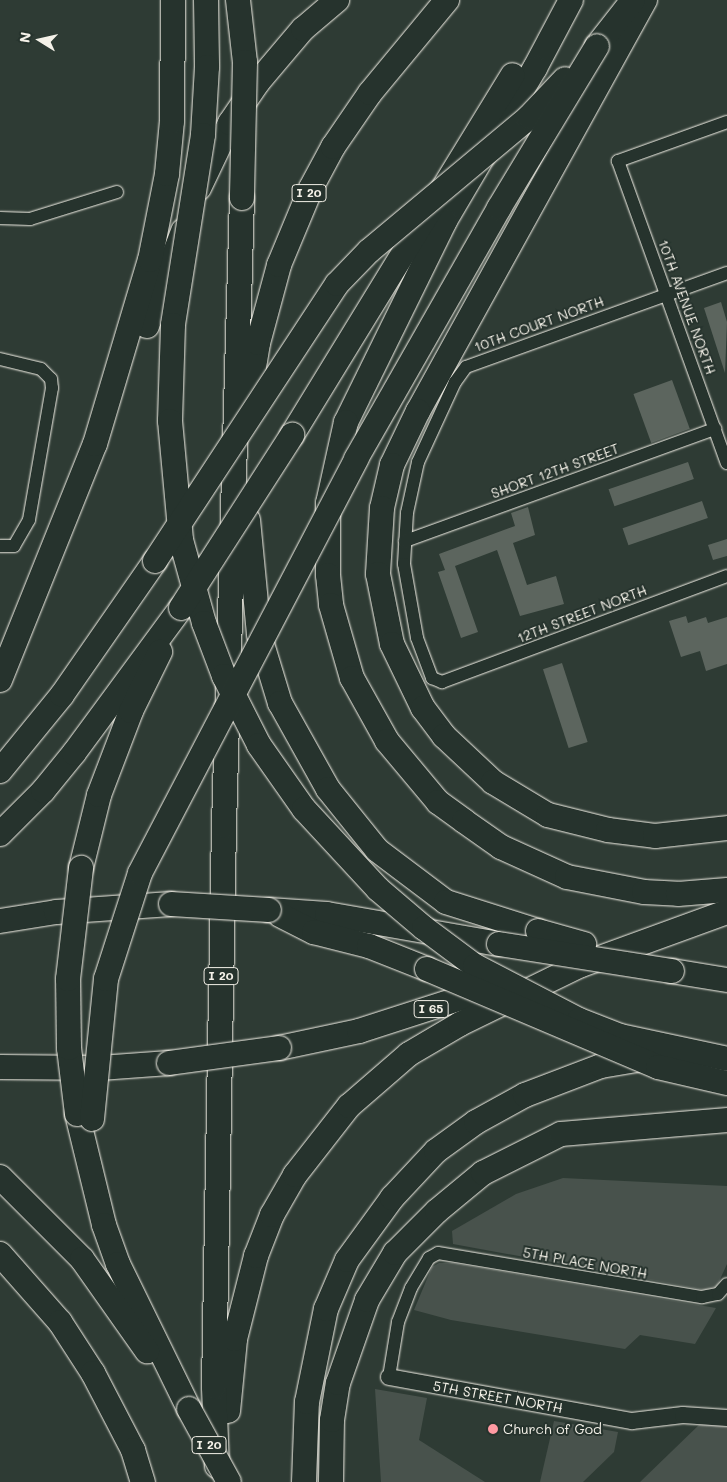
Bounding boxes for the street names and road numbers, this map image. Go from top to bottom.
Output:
road number: I 20 [292,184,326,202]
street label: 10TH AVENUE NORTH [655,237,719,377]
street label: 10TH COURT NORTH [472,293,606,355]
street label: SHORT 12TH STREET [489,440,621,502]
street label: 12TH STREET NORTH [515,582,649,646]
road number: I 20 [204,966,238,986]
road number: I 65 [414,1000,448,1019]
street label: 5TH PLACE NORTH [522,1244,648,1282]
street label: 5TH STREET NORTH [432,1377,564,1417]
road number: I 20 [192,1436,226,1454]

